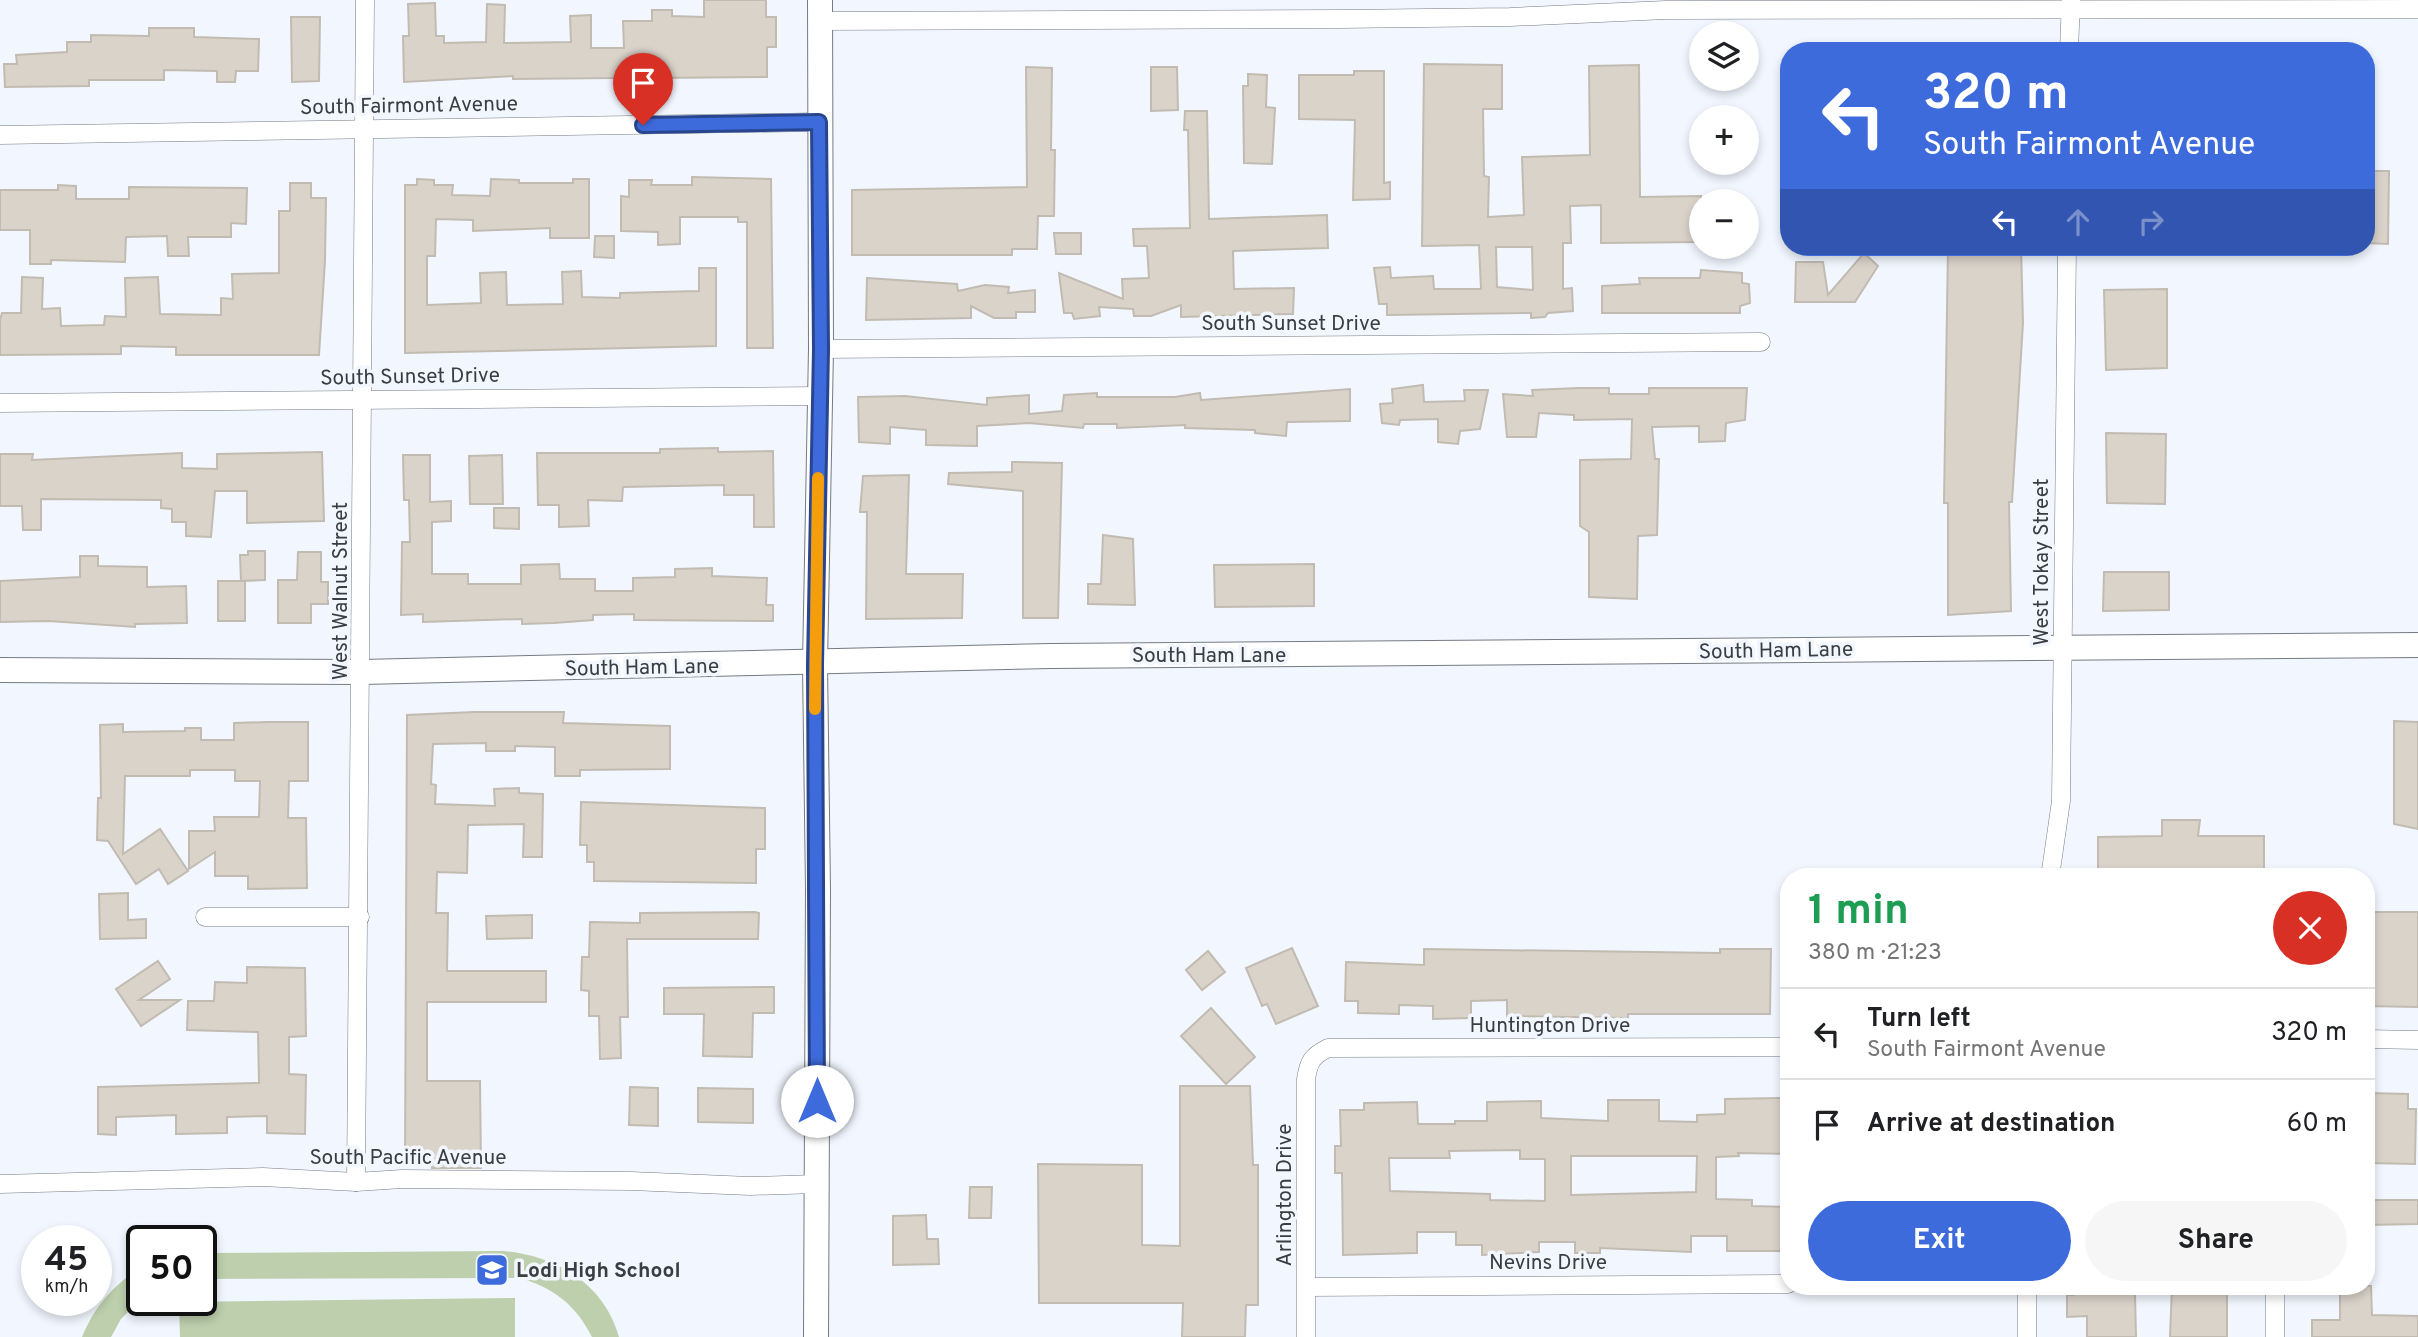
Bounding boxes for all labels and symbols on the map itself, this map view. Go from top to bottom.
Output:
pin [613,53,673,125]
street label: South Fairmont Avenue [300,91,518,122]
street label: South Sunset Drive [1201,311,1381,338]
street label: South Sunset Drive [320,362,500,393]
street label: West Tokay Street [2029,478,2056,646]
street label: West Walnut Street [328,502,355,680]
street label: South Ham Lane [1698,637,1854,666]
street label: South Ham Lane [1132,643,1286,670]
street label: South Ham Lane [564,654,720,683]
street label: Huntington Drive [1470,1013,1630,1040]
position arrow [780,1064,854,1138]
street label: Arlington Drive [1272,1124,1299,1266]
street label: South Pacific Avenue [309,1145,507,1172]
speed limit sign: 50 [126,1225,217,1316]
street label: Nevins Drive [1489,1250,1607,1277]
school or university icon: Lodi High School [473,1251,511,1289]
place label: Lodi High School [516,1258,681,1285]

